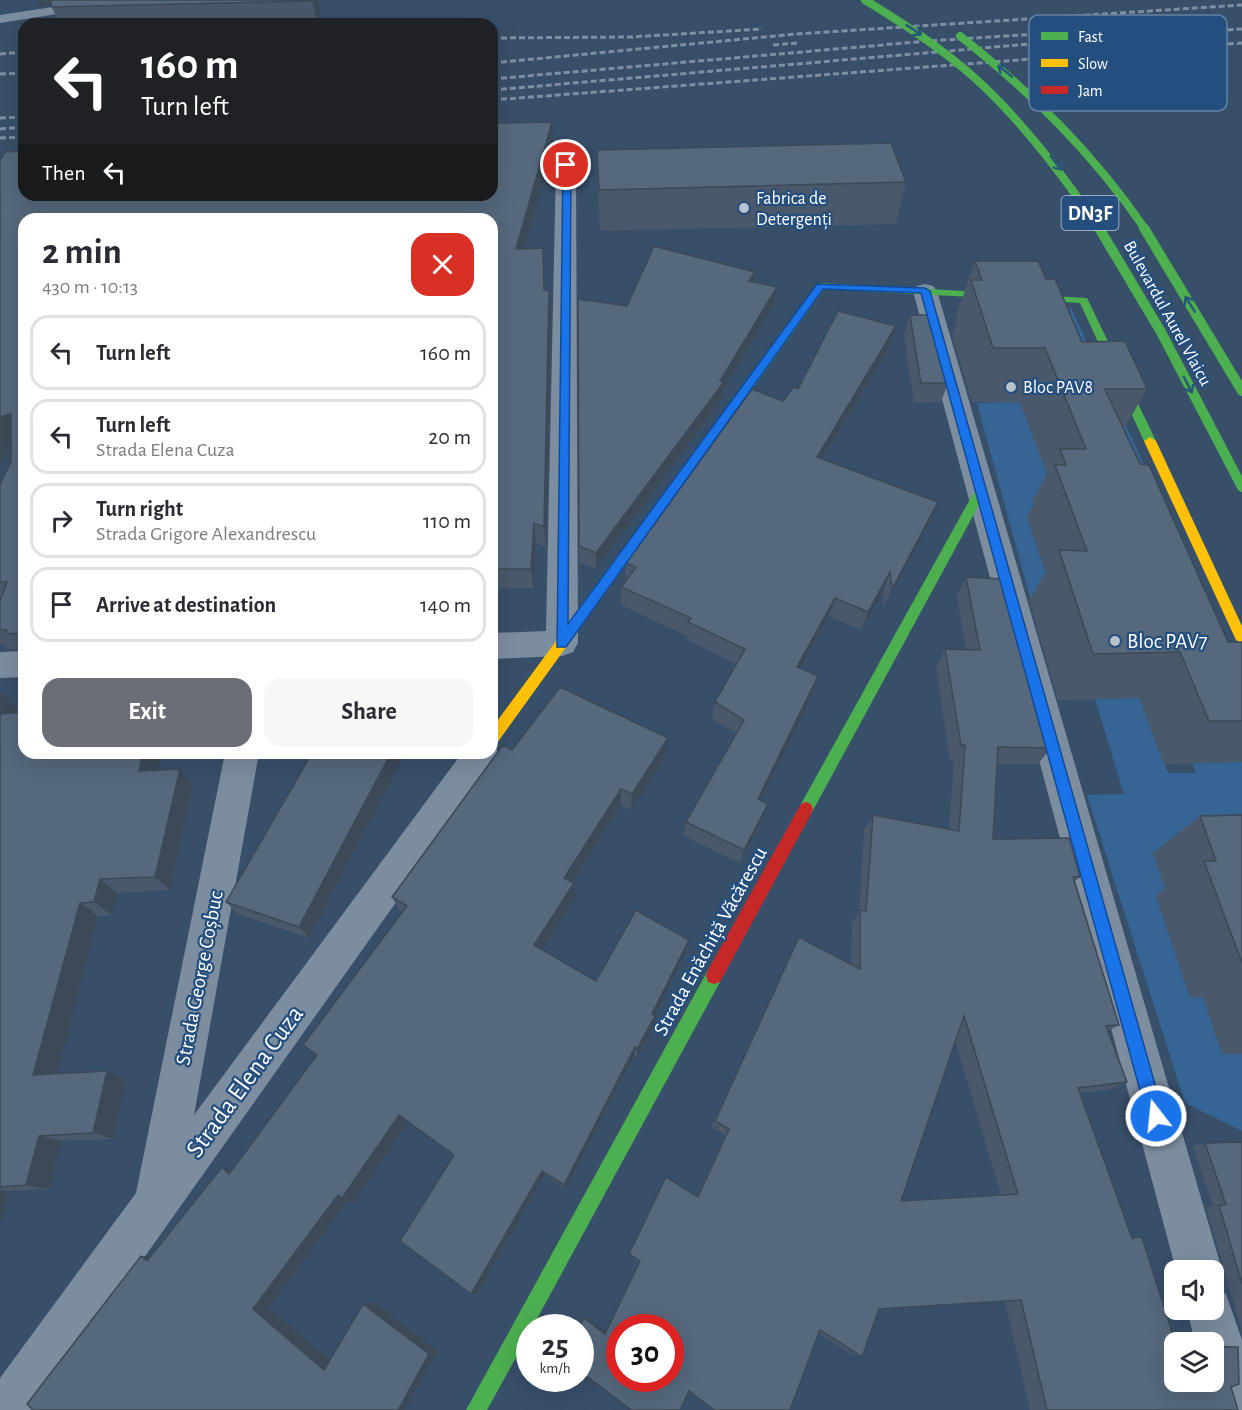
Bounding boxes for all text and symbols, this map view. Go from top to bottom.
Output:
legend [1029,15,1227,111]
one-way arrow [906,24,923,37]
text: Fast [1078,29,1103,45]
icon: left [42,42,120,120]
text: 160 m [141,44,239,86]
text: Slow [1078,56,1108,72]
one-way arrow [997,64,1013,77]
text: Jam [1078,83,1103,99]
text: Turn left [141,93,229,120]
pin [540,139,591,190]
icon: arrive [549,148,582,181]
one-way arrow [1049,155,1062,171]
icon: left [98,156,131,189]
text: Then [42,162,86,184]
place label: Fabrica de Detergenți [756,190,832,230]
road number: DN3F [1062,196,1118,230]
marker: Fabrica de Detergenți [737,201,751,215]
button: close [411,233,474,296]
text: 2 min [42,234,122,270]
street label: Bulevardul Aurel Vlaicu [1120,238,1214,389]
text: 430 m · 10:13 [42,277,138,297]
one-way arrow [1184,296,1196,313]
icon: left [45,336,78,369]
text: Turn left [96,342,170,364]
text: 160 m [420,342,471,364]
one-way arrow [1183,375,1194,393]
place label: Bloc PAV8 [1023,379,1093,397]
marker: Bloc PAV8 [1004,380,1018,394]
text: Turn left [96,414,170,436]
icon: left [45,420,78,453]
text: 20 m [428,426,471,448]
text: Strada Elena Cuza [96,440,235,460]
text: Turn right [96,498,183,520]
icon: right [45,504,78,537]
text: 110 m [423,510,471,532]
text: Strada Grigore Alexandrescu [96,524,316,544]
icon: arrive [45,588,78,621]
text: Arrive at destination [96,594,276,616]
text: 140 m [420,594,471,616]
place label: Bloc PAV7 [1127,631,1208,652]
marker: Bloc PAV7 [1108,634,1122,648]
button: Exit [42,678,252,747]
button: Share [264,678,474,747]
street label: Strada Enăchiță Văcărescu [650,843,773,1040]
street label: Strada George Coșbuc [172,889,229,1067]
street label: Strada Elena Cuza [181,1001,308,1162]
position arrow [1124,1084,1188,1148]
map controls [1164,1260,1224,1392]
button: sound [1164,1260,1224,1320]
speed limit sign: 30 [606,1314,684,1392]
text: 25 [541,1331,569,1361]
button: layers [1164,1332,1224,1392]
text: km/h [540,1361,570,1376]

